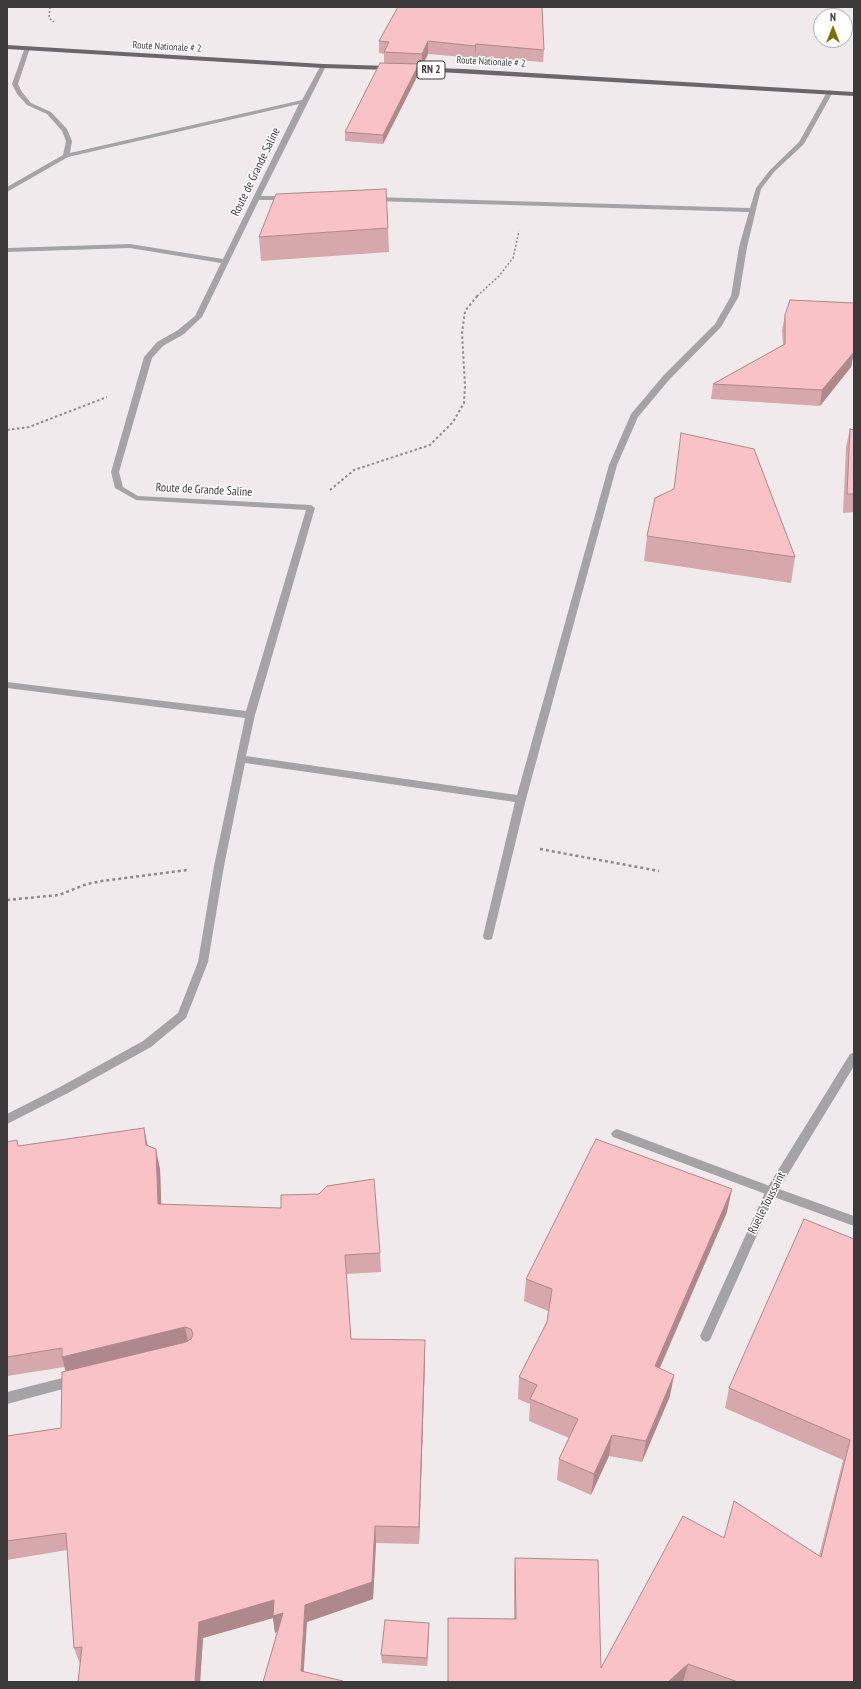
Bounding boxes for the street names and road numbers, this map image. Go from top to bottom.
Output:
street label: Route Nationale # 2 [132,39,202,55]
street label: Route Nationale # 2 [456,54,526,70]
road number: RN 2 [417,61,445,79]
street label: Route de Grande Saline [228,125,284,219]
street label: Route de Grande Saline [155,480,253,500]
street label: Ruelle Toussaint [745,1170,789,1236]

